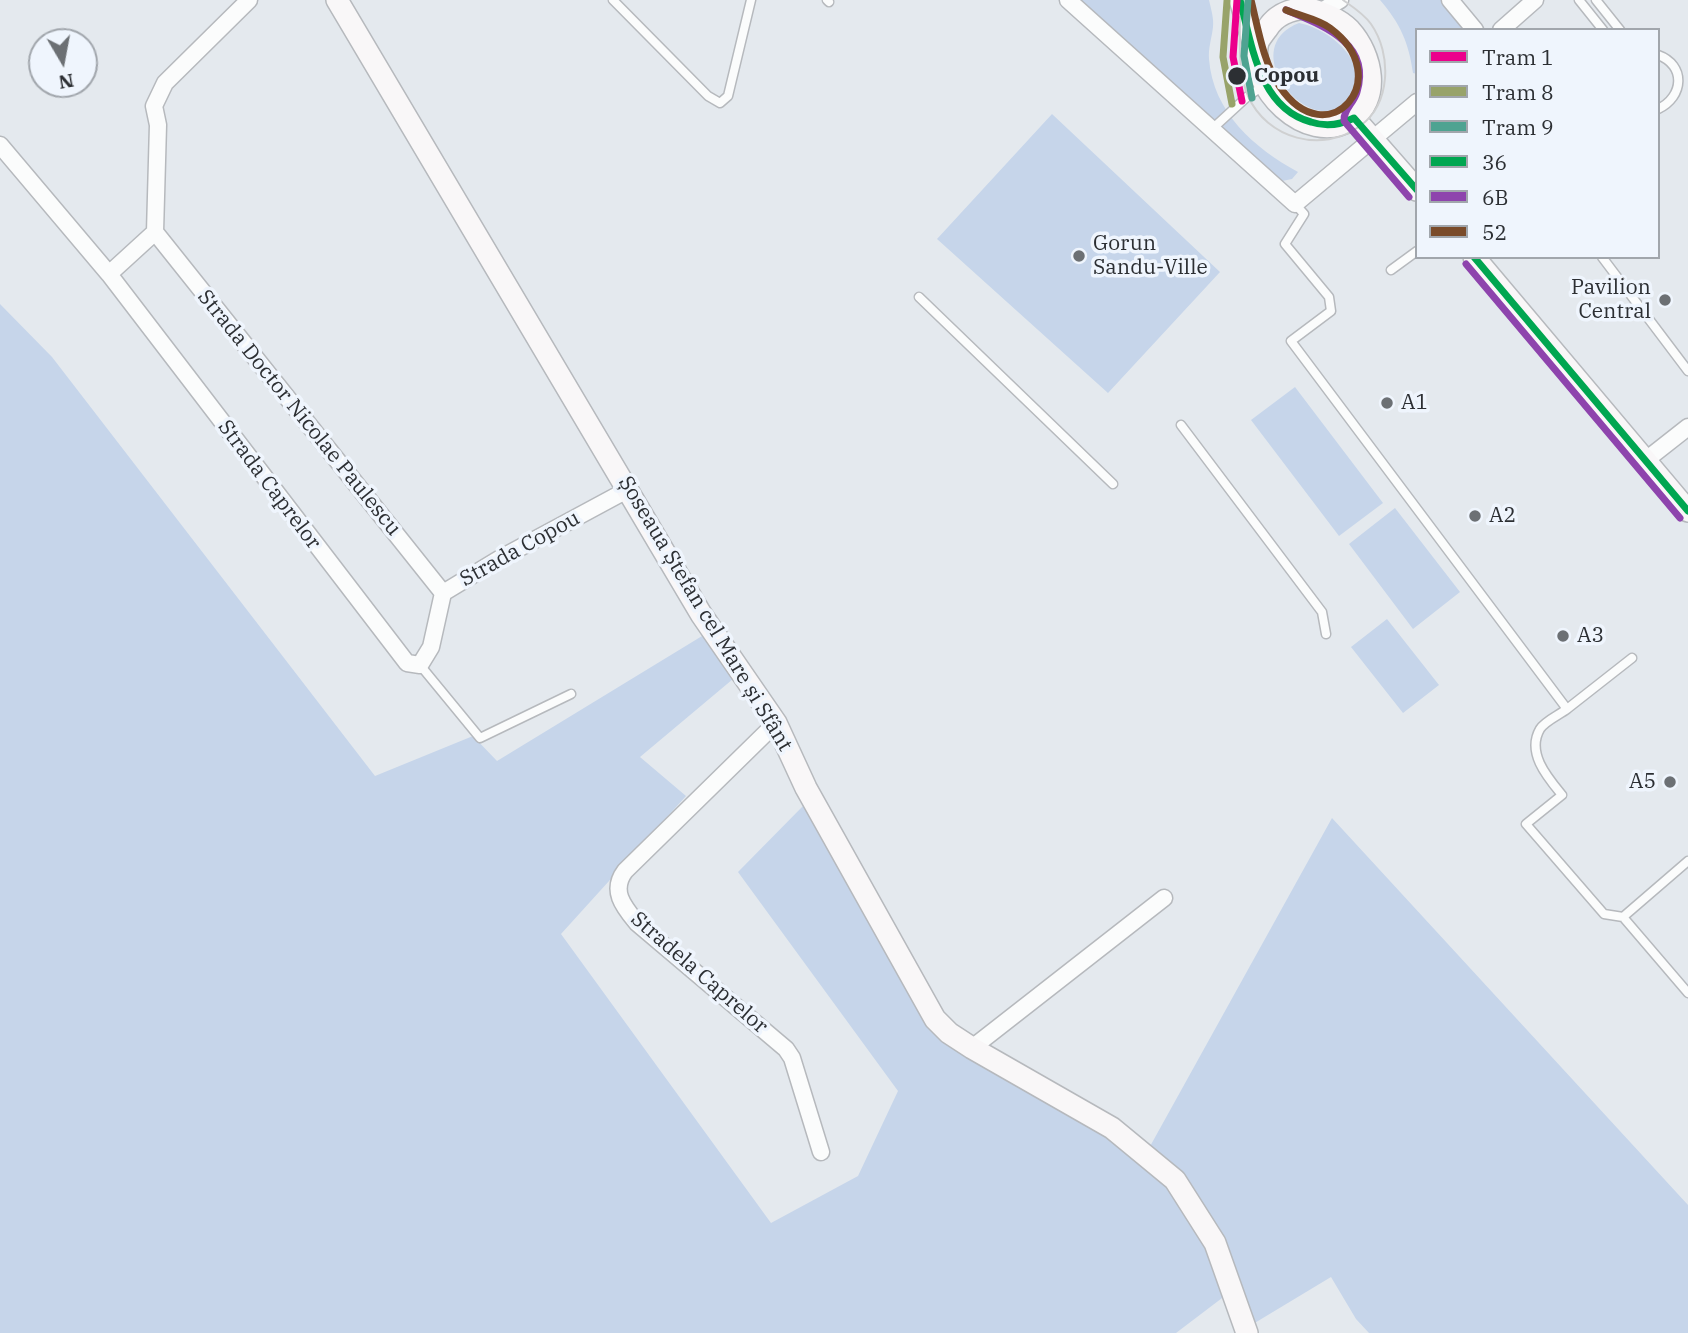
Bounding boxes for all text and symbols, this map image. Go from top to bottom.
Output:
north arrow [28,28,98,98]
legend [1415,28,1660,259]
text: Tram 1 [1482,43,1554,71]
place label: Copou [1254,63,1319,89]
marker: Copou [1226,65,1248,87]
text: N [57,69,76,95]
text: Tram 8 [1482,78,1554,106]
text: Tram 9 [1482,113,1554,141]
text: 36 [1482,148,1507,176]
text: 6B [1482,183,1509,211]
text: 52 [1482,218,1507,246]
place label: Gorun Sandu-Ville [1093,231,1208,281]
marker: Gorun Sandu-Ville [1071,248,1087,264]
place label: Pavilion Central [1571,275,1651,325]
street label: Strada Doctor Nicolae Paulescu [192,285,406,541]
marker: Pavilion Central [1657,292,1673,308]
place label: A1 [1401,390,1428,416]
marker: A1 [1379,395,1395,411]
street label: Strada Caprelor [212,415,326,555]
street label: Șoseaua Ștefan cel Mare și Sfânt [613,472,797,756]
place label: A2 [1489,503,1516,529]
street label: Strada Copou [456,506,584,592]
marker: A2 [1467,508,1483,524]
place label: A3 [1577,623,1604,649]
marker: A3 [1555,628,1571,644]
place label: A5 [1629,769,1656,795]
marker: A5 [1662,774,1678,790]
street label: Stradela Caprelor [625,907,773,1039]

